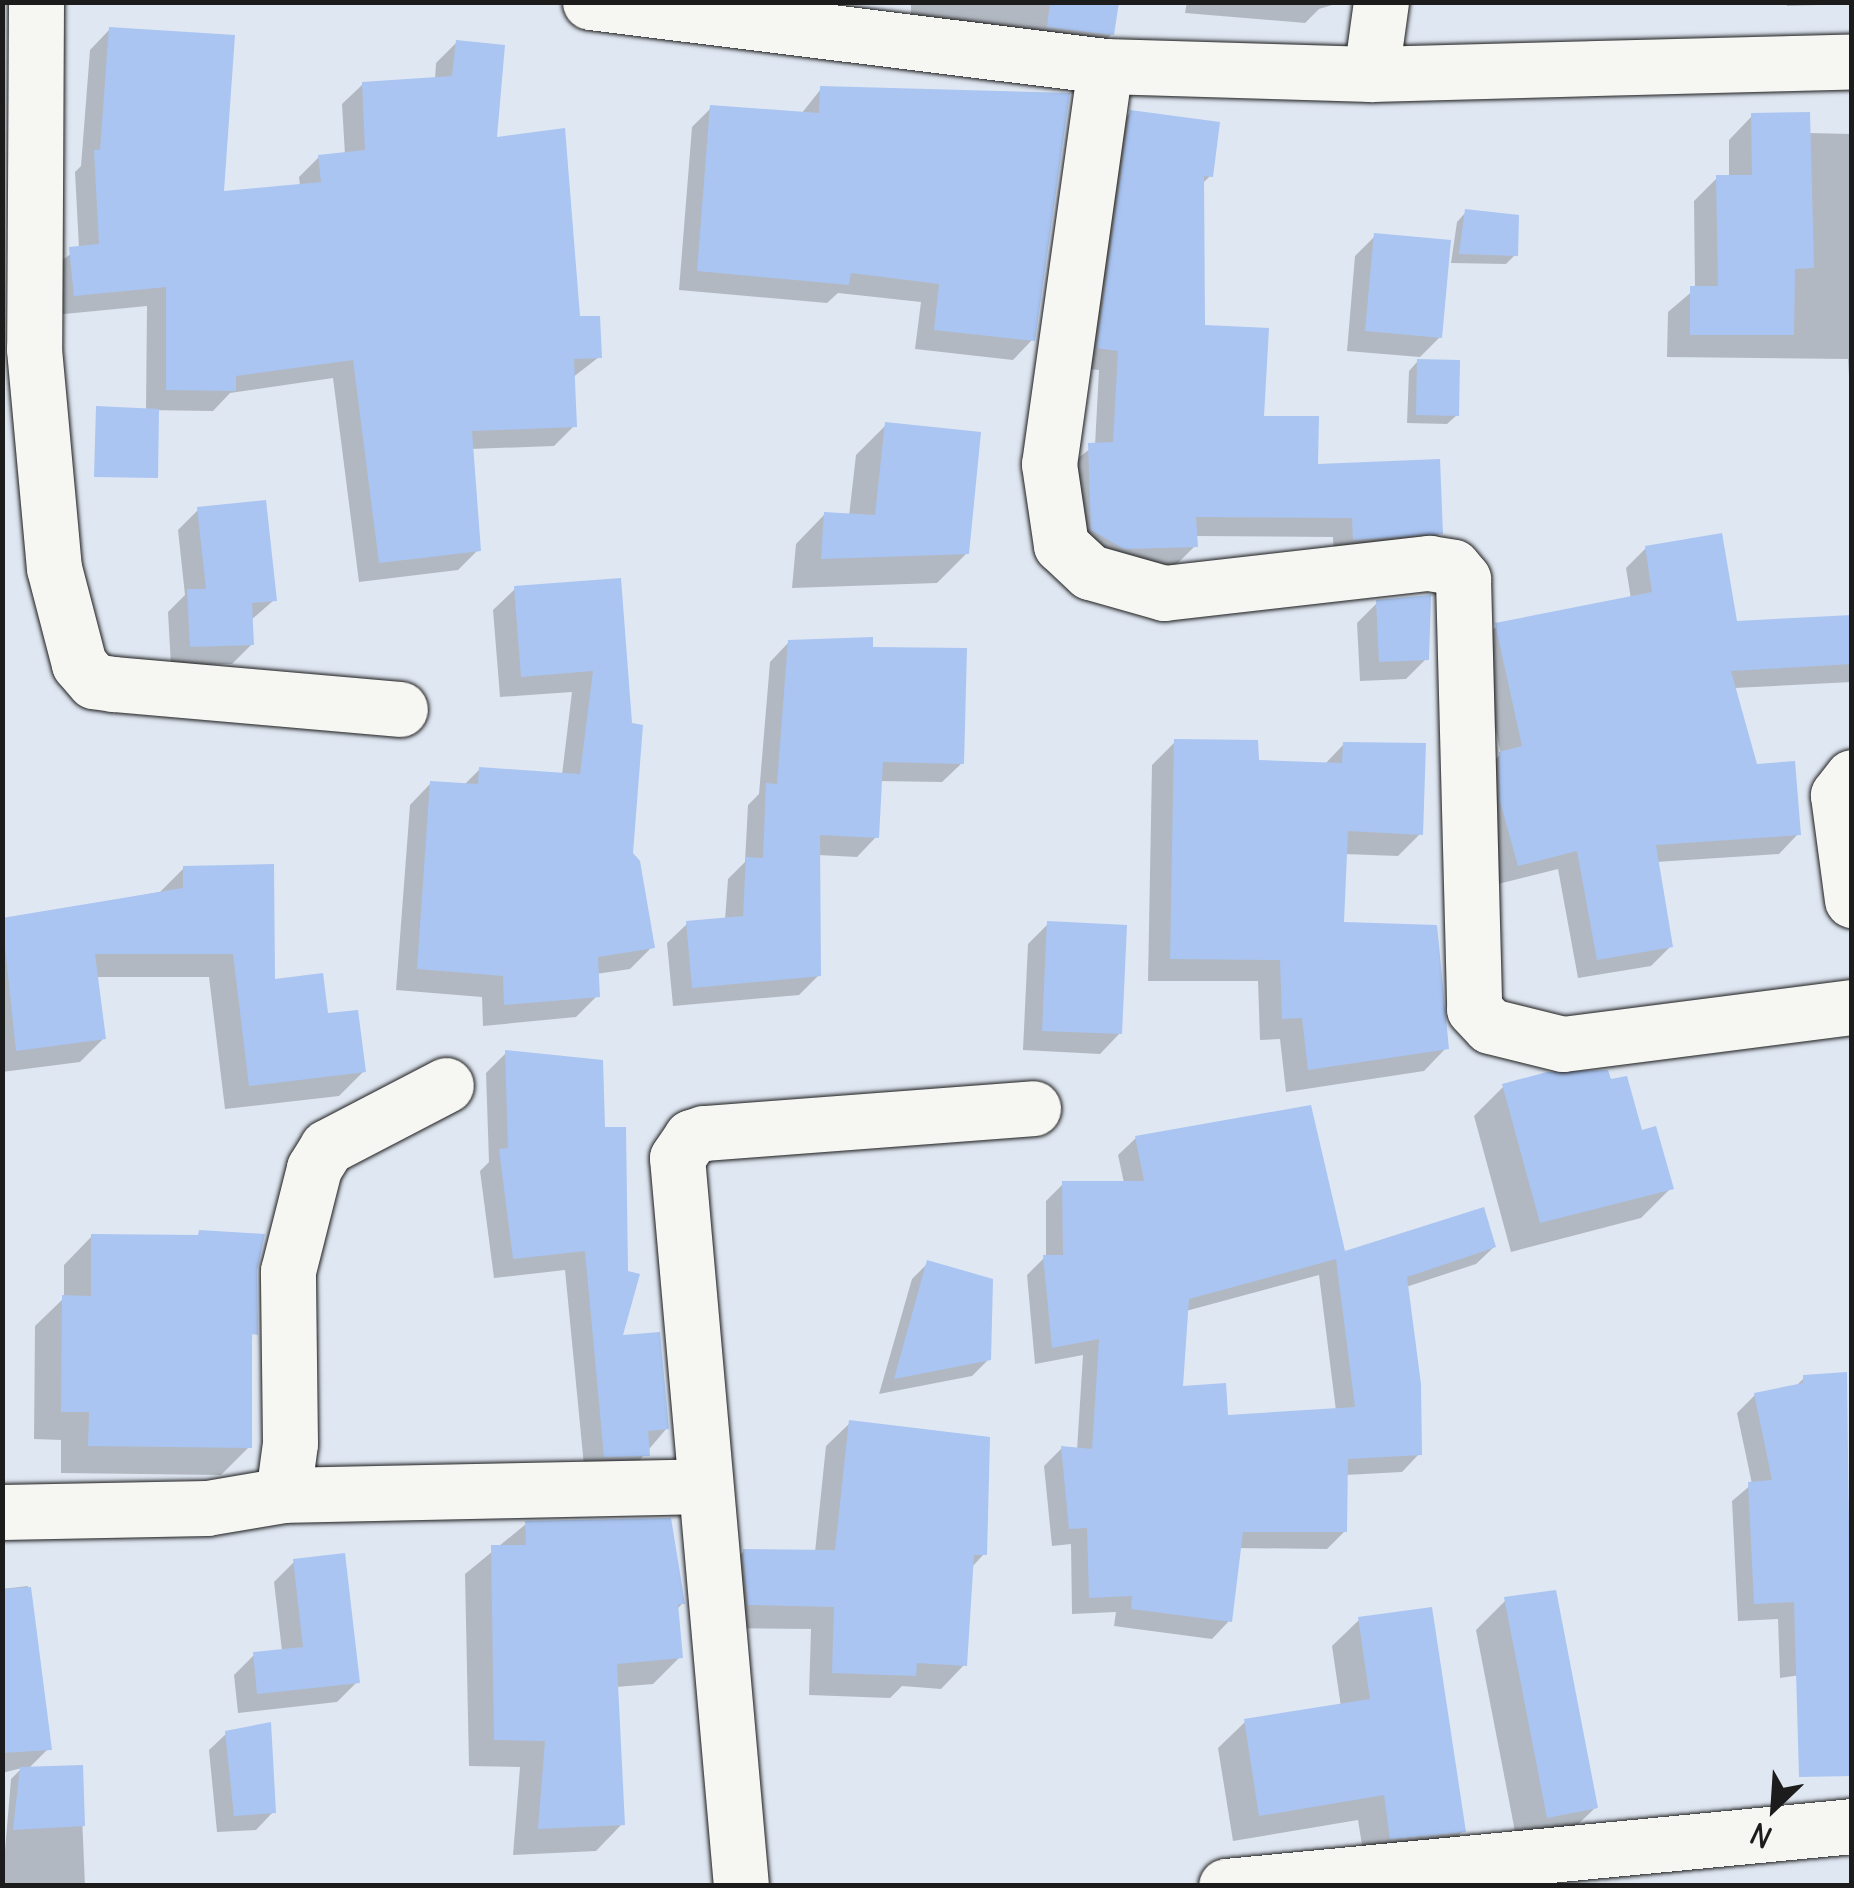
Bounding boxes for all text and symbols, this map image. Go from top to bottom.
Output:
north arrow [1724,1758,1824,1858]
text: N [1745,1815,1778,1856]

